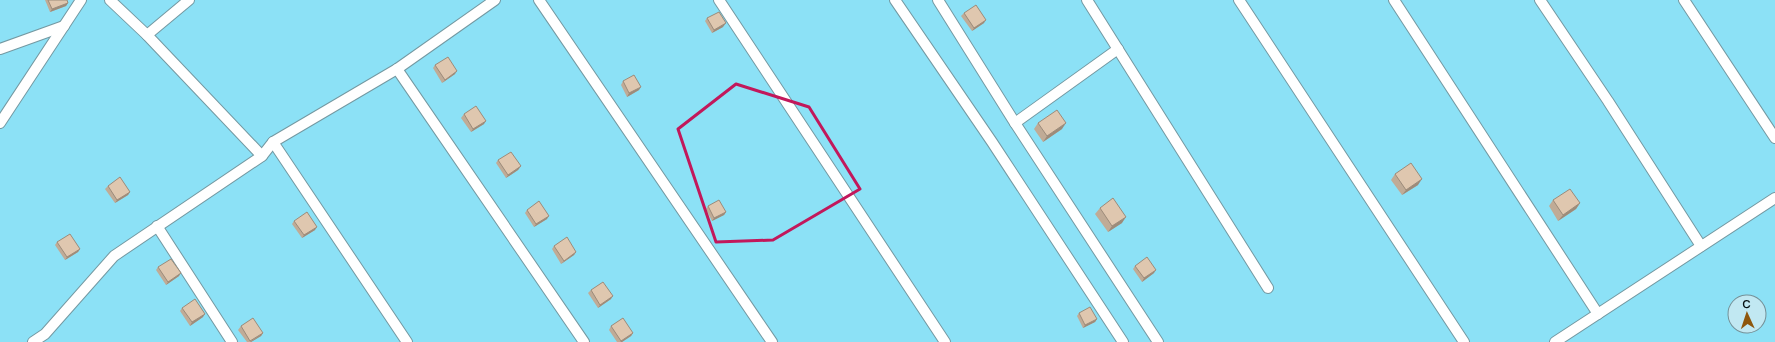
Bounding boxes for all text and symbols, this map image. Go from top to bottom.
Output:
north arrow [1727,294,1767,334]
text: С [1742,296,1751,311]

